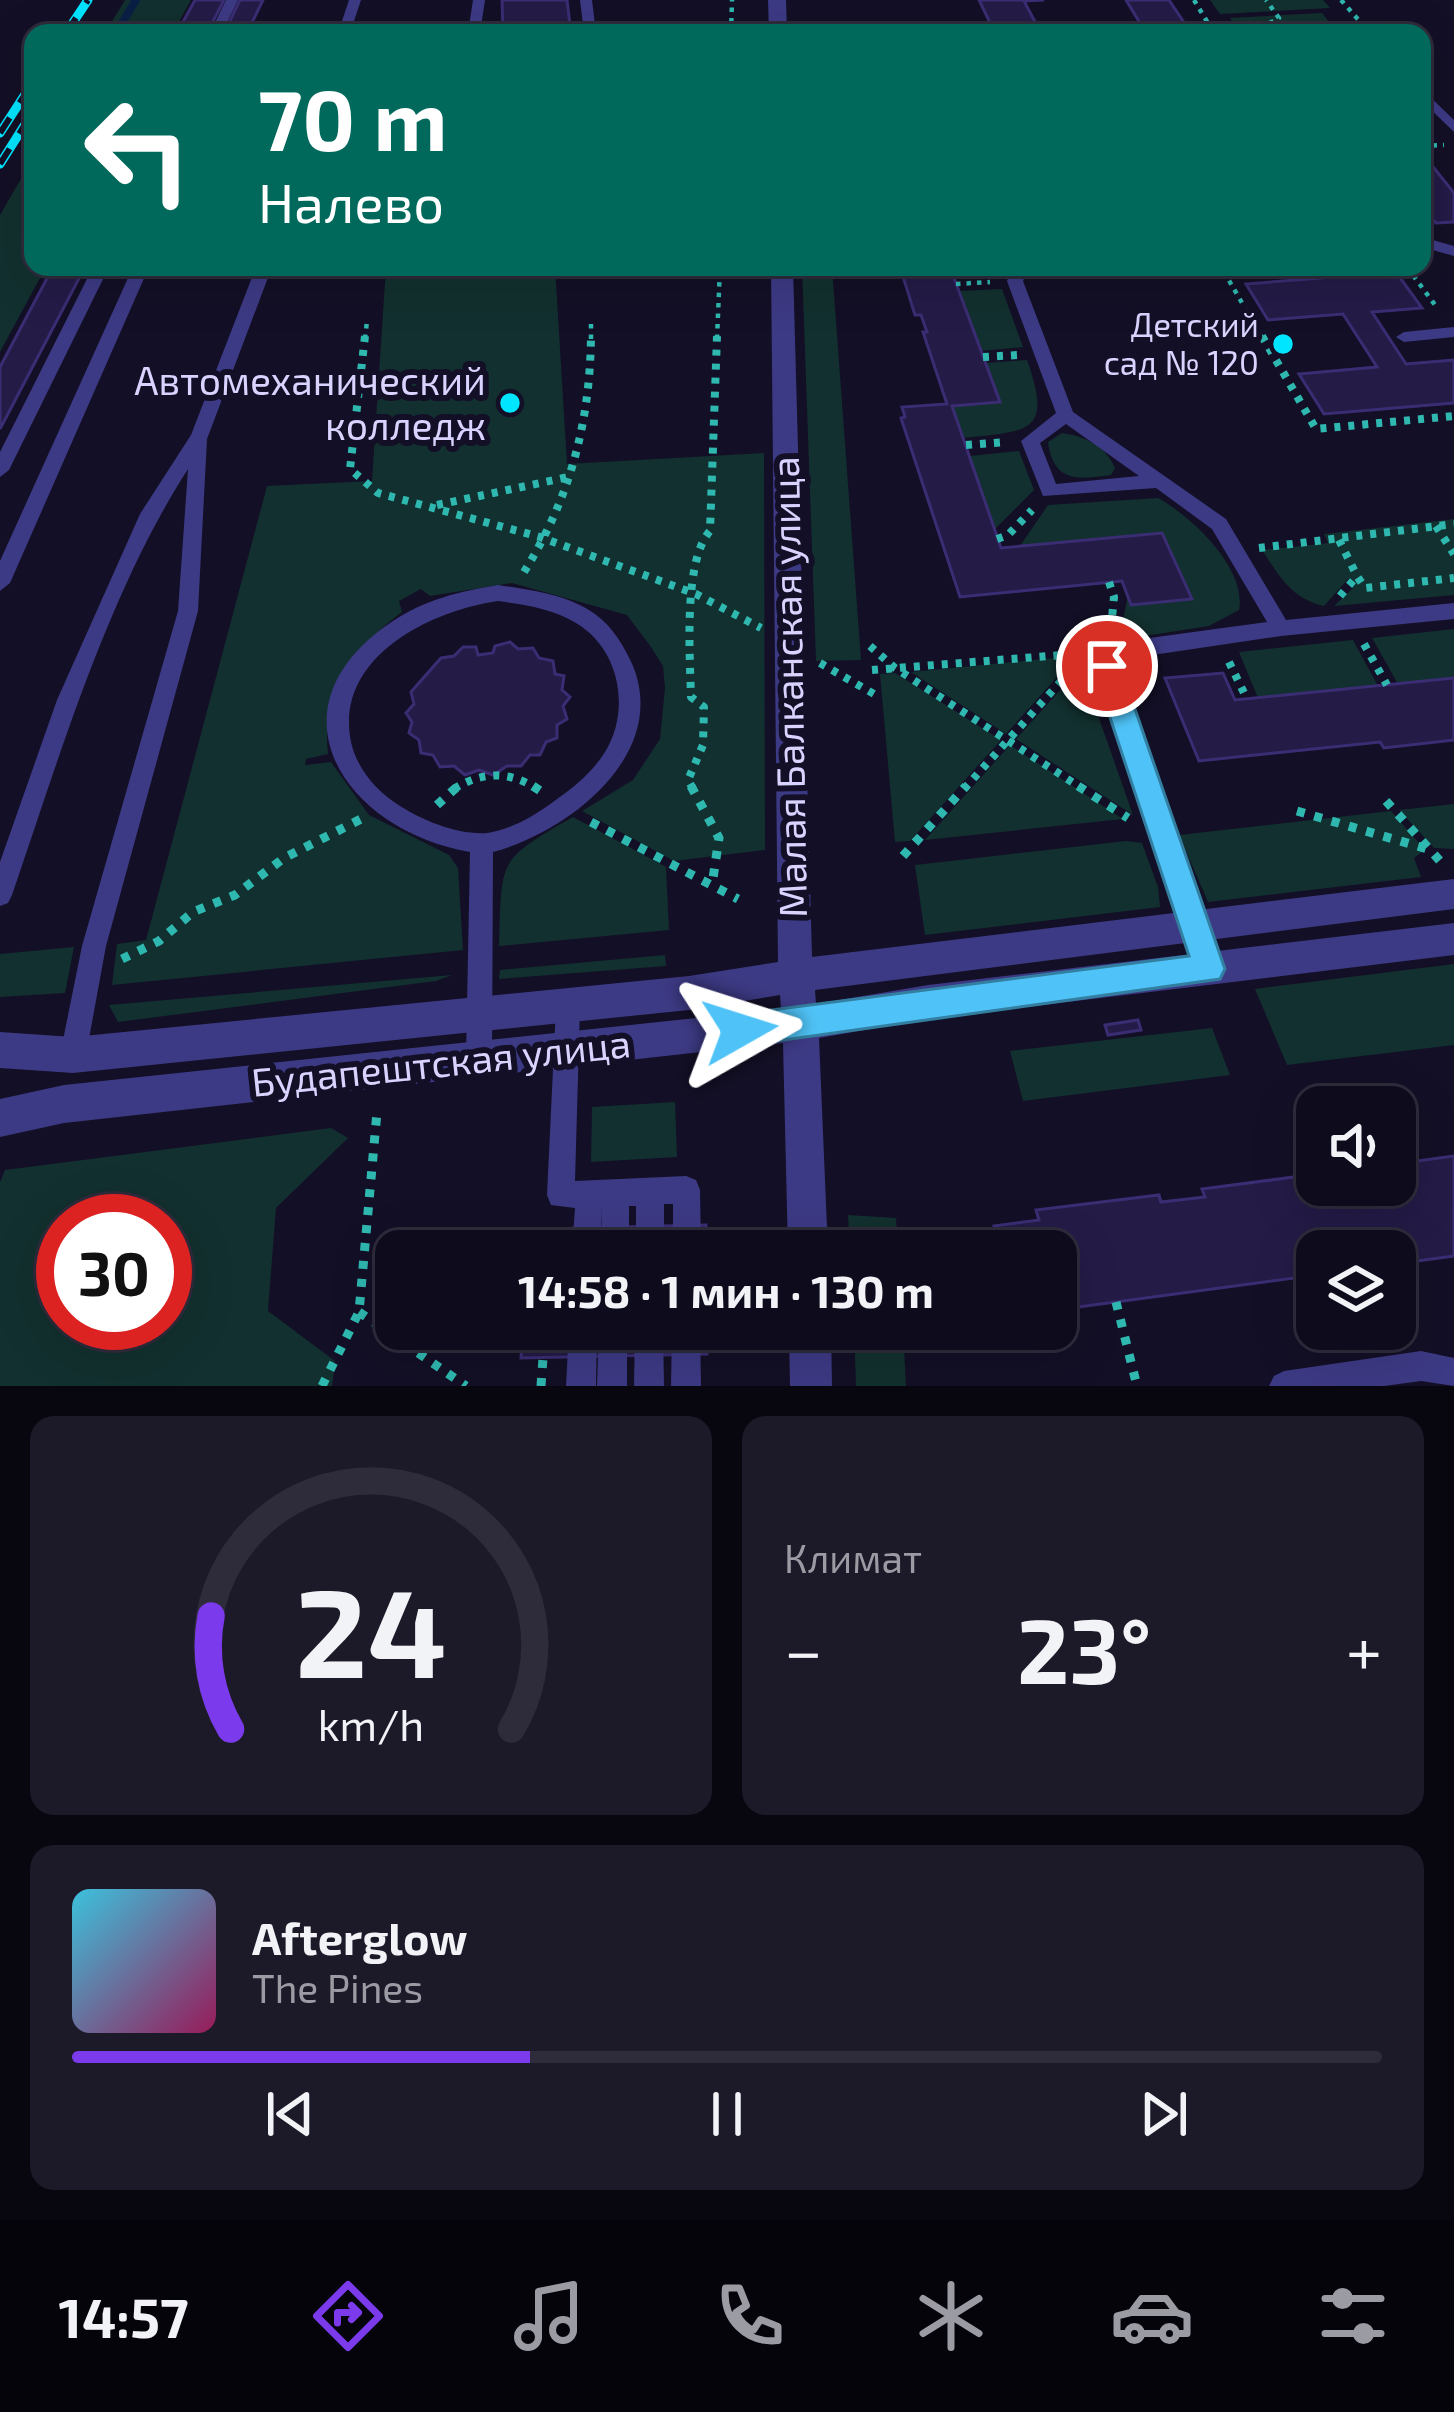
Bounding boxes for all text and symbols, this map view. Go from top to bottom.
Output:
text: 70 m [258,67,448,168]
icon: left [60,72,216,228]
text: Налево [258,169,444,234]
place label: Детский сад № 120 [1104,304,1259,382]
marker: Детский сад № 120 [1270,331,1296,357]
place label: Автомеханический колледж [134,356,486,448]
marker: Автомеханический колледж [497,390,523,416]
street label: Малая Балканская улица [760,456,816,918]
pin [1056,615,1158,717]
icon: arrive [1074,633,1140,699]
position arrow [677,967,803,1093]
street label: Будапештская улица [249,1018,633,1106]
map controls [1296,1086,1416,1350]
button: sound [1296,1086,1416,1206]
speed limit sign: 30 [36,1194,192,1350]
button: layers [1296,1230,1416,1350]
text: 14:58 · 1 мин · 130 m [518,1263,934,1317]
text: Климат [784,1534,922,1581]
text: 24 [295,1553,447,1703]
text: 23° [1017,1594,1151,1702]
text: − [784,1609,823,1688]
text: + [1346,1609,1382,1688]
text: km/h [318,1697,424,1749]
text: Afterglow [252,1910,468,1964]
text: The Pines [252,1964,423,2011]
icon: previous [257,2081,323,2147]
icon: pause [694,2081,760,2147]
icon: next [1131,2081,1197,2147]
icon: directions [306,2274,390,2358]
icon: music [507,2274,591,2358]
icon: phone [708,2274,792,2358]
icon: climate [909,2274,993,2358]
icon: car [1110,2274,1194,2358]
icon: filters [1311,2274,1395,2358]
text: 14:57 [59,2284,189,2349]

